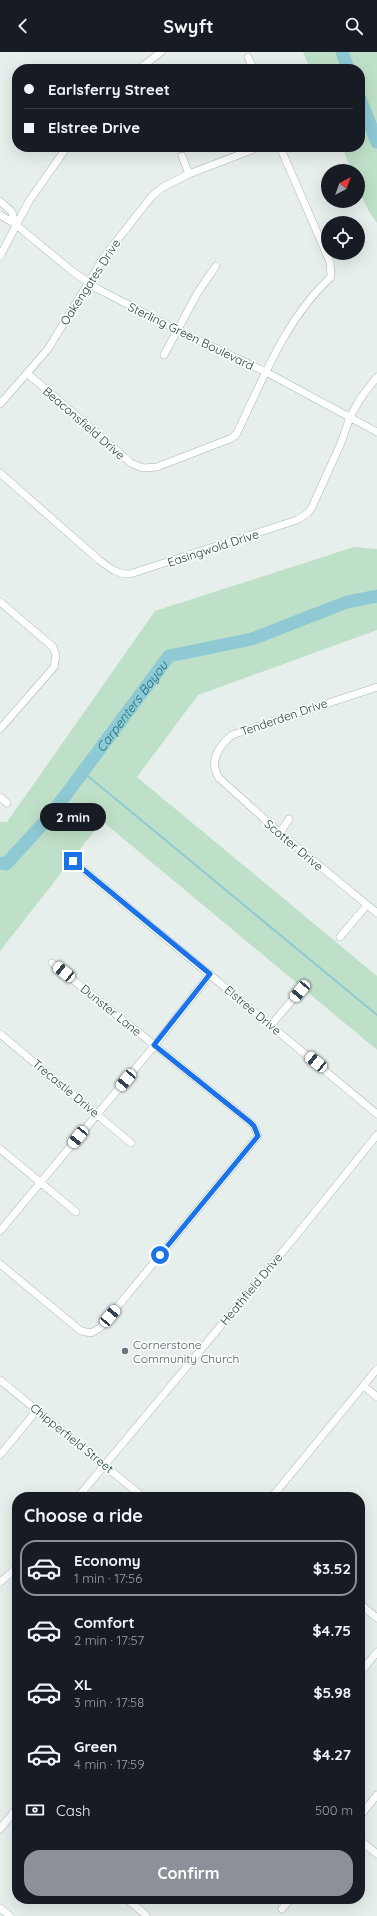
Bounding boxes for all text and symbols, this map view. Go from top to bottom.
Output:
icon: back [12,15,34,37]
text: Swyft [163,15,214,38]
icon: search [343,15,365,37]
text: Earlsferry Street [48,80,170,99]
text: Elstree Drive [48,118,140,137]
north arrow [321,164,365,208]
map controls [321,164,365,260]
button: locate [321,216,365,260]
street label: Oakengates Drive [57,236,124,328]
street label: Sterling Green Boulevard [126,299,256,373]
street label: Beaconsfield Drive [40,383,128,463]
street label: Easingwold Drive [165,526,261,570]
water label: Carpenters Bayou [93,657,171,755]
street label: Tenderden Drive [238,695,330,739]
callout: 2 min [40,803,106,831]
text: 2 min [56,809,90,825]
street label: Scotter Drive [262,816,327,874]
route end [64,852,82,870]
car [51,960,77,984]
car [288,978,312,1004]
street label: Dunster Lane [77,981,145,1039]
street label: Elstree Drive [222,982,285,1038]
car [303,1050,329,1074]
street label: Trecastle Drive [30,1056,103,1120]
car [114,1067,138,1093]
car [66,1124,90,1150]
route start [151,1246,169,1264]
street label: Heathfield Drive [217,1250,286,1328]
car [98,1303,122,1329]
place label: Cornerstone Community Church [133,1337,239,1366]
marker: Cornerstone Community Church [120,1346,130,1356]
street label: Chipperfield Street [27,1400,117,1476]
text: Choose a ride [24,1504,143,1527]
icon: car [26,1550,62,1586]
text: Economy [74,1551,141,1570]
text: $3.52 [313,1559,351,1578]
text: 1 min · 17:56 [74,1570,142,1586]
icon: car [26,1612,62,1648]
text: Comfort [74,1613,135,1632]
text: $4.75 [313,1621,351,1640]
text: 2 min · 17:57 [74,1632,144,1648]
icon: car [26,1674,62,1710]
text: XL [74,1675,92,1694]
text: $5.98 [314,1683,351,1702]
text: 3 min · 17:58 [74,1694,144,1710]
icon: car [26,1736,62,1772]
text: Green [74,1737,117,1756]
text: $4.27 [313,1745,351,1764]
text: 4 min · 17:59 [74,1756,144,1772]
icon: cash [24,1799,46,1821]
text: Cash [56,1801,90,1820]
text: 500 m [315,1802,353,1818]
button: Confirm [24,1850,353,1896]

